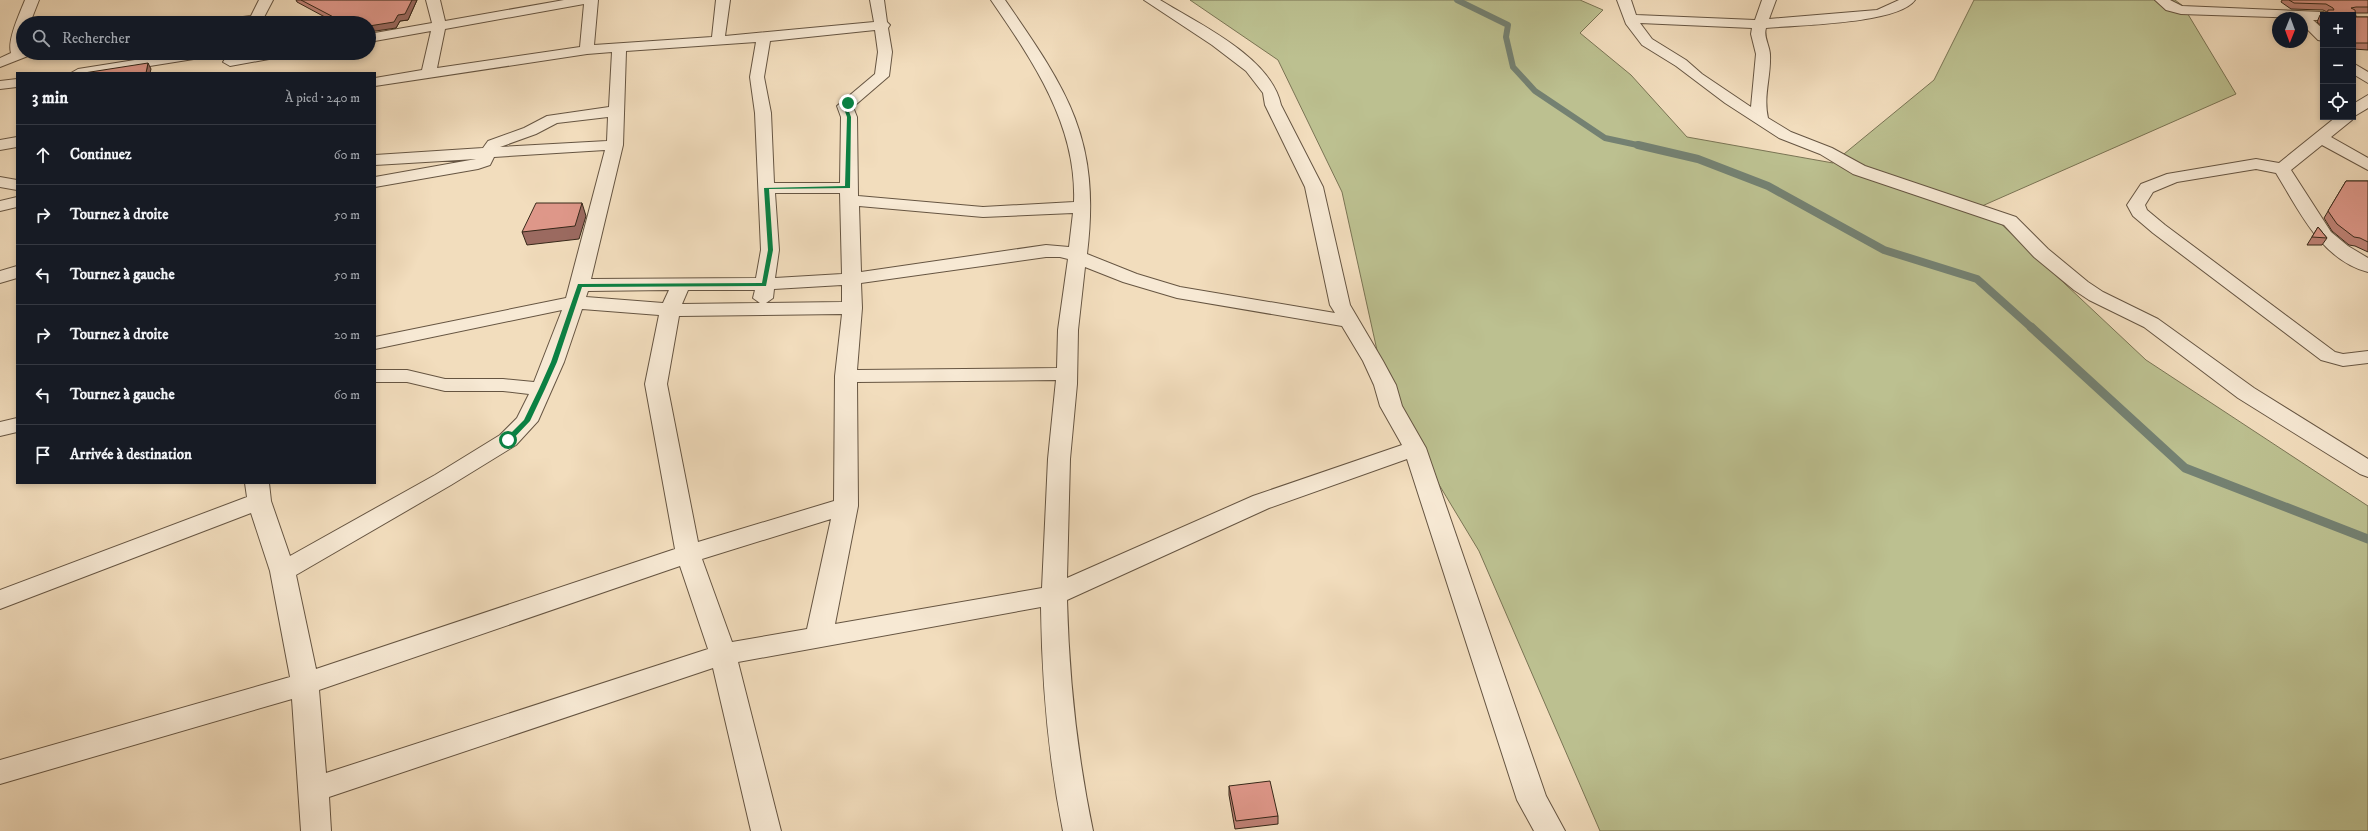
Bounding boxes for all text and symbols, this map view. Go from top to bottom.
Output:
north arrow [2272,12,2308,48]
map controls [2320,12,2356,120]
button: + [2320,12,2356,48]
search box [16,16,376,60]
icon: search [30,27,52,49]
text: Rechercher [62,29,130,48]
button: − [2320,48,2356,84]
button: locate [2320,84,2356,120]
text: 3 min [32,87,68,109]
text: À pied · 240 m [285,90,360,106]
route end [839,94,857,112]
icon: ahead [32,144,54,166]
text: Continuez [70,145,131,164]
text: 60 m [334,147,360,163]
icon: right [32,204,54,226]
text: Tournez à droite [70,205,168,224]
text: 50 m [334,207,360,223]
icon: left [32,264,54,286]
text: Tournez à gauche [70,265,175,284]
text: 50 m [334,267,360,283]
icon: right [32,324,54,346]
text: Tournez à droite [70,325,168,344]
text: 20 m [334,327,360,343]
icon: left [32,384,54,406]
text: Tournez à gauche [70,385,175,404]
text: 60 m [334,387,360,403]
route start [499,431,517,449]
icon: arrive [32,444,54,466]
text: Arrivée à destination [70,445,192,464]

